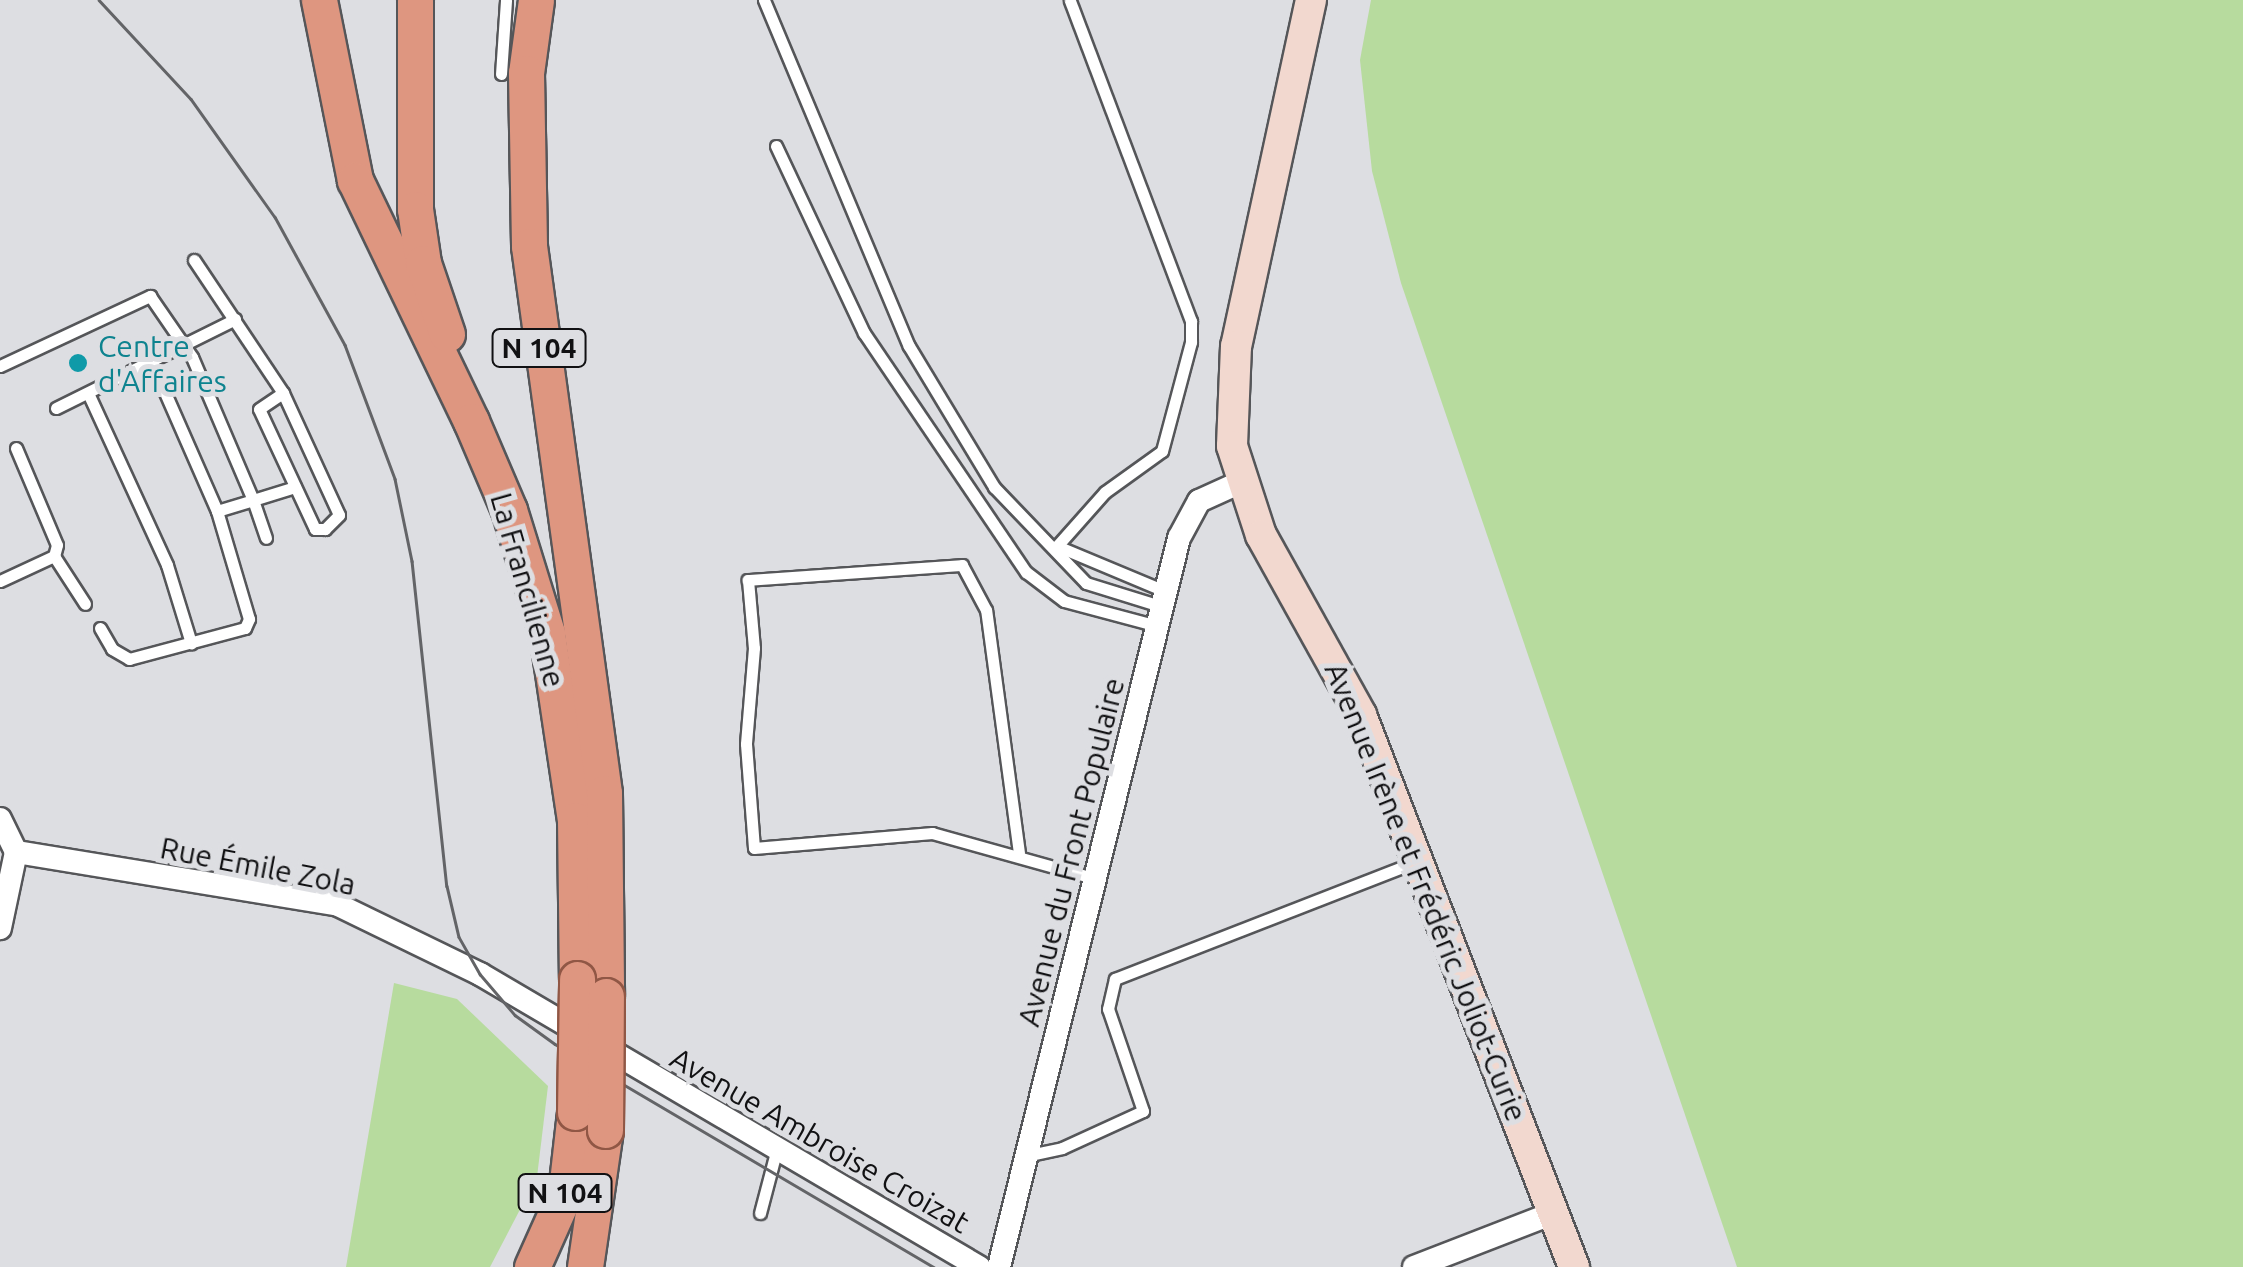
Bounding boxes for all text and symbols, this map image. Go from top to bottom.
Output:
road number: N 104 [492,325,586,371]
place label: Centre d'Affaires [98,328,227,398]
marker: Centre d'Affaires [67,352,89,374]
street label: La Francilienne [483,489,573,691]
street label: Avenue Irène et Frédéric Joliot-Curie [1317,658,1535,1126]
street label: Avenue du Front Populaire [1010,674,1132,1030]
street label: Rue Émile Zola [157,829,359,903]
street label: Avenue Ambroise Croizat [664,1040,976,1240]
road number: N 104 [518,1170,612,1216]

